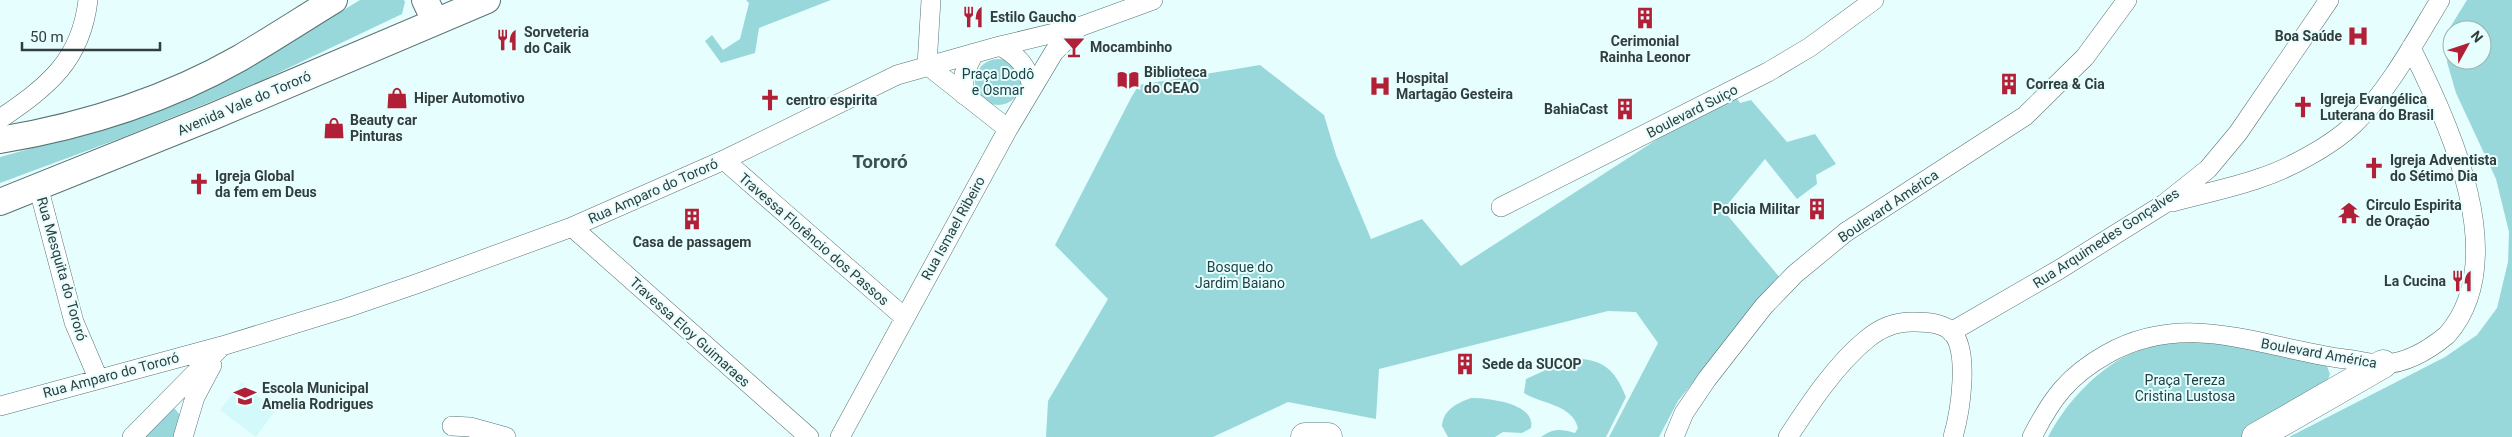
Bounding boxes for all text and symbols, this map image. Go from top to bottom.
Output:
restaurant icon: Estilo Gaucho [960,4,986,30]
building icon: Cerimonial Rainha Leonor [1632,5,1658,31]
place label: Estilo Gaucho [990,9,1077,25]
scale bar [22,20,160,52]
north arrow [2442,20,2492,70]
hospital icon: Boa Saúde [2345,23,2371,49]
place label: Sorveteria do Caik [524,24,589,56]
restaurant icon: Sorveteria do Caik [494,27,520,53]
text: 50 m [30,28,64,46]
place label: Boa Saúde [2275,28,2342,44]
text: N [2468,28,2486,46]
place label: Cerimonial Rainha Leonor [1600,33,1690,65]
bar icon: Mocambinho [1061,34,1087,60]
place label: Mocambinho [1090,39,1172,55]
place label: Biblioteca do CEAO [1144,64,1207,96]
park label: Praça Dodô e Osmar [962,66,1034,98]
library icon: Biblioteca do CEAO [1115,67,1141,93]
street label: Avenida Vale do Tororó [175,68,313,138]
place label: Hospital Martagão Gesteira [1396,70,1514,102]
building icon: Correa & Cia [1996,71,2022,97]
hospital icon: Hospital Martagão Gesteira [1367,73,1393,99]
place label: Correa & Cia [2026,76,2105,92]
street label: Boulevard Suiço [1644,81,1740,141]
shop icon: Hiper Automotivo [384,85,410,111]
church icon: centro espirita [757,87,783,113]
place label: Hiper Automotivo [414,90,525,106]
place label: Igreja Evangélica Luterana do Brasil [2320,91,2434,123]
place label: centro espirita [786,92,878,108]
church icon: Igreja Evangélica Luterana do Brasil [2290,94,2316,120]
building icon: BahiaCast [1612,96,1638,122]
place label: BahiaCast [1544,101,1608,117]
place label: Beauty car Pinturas [350,112,417,144]
shop icon: Beauty car Pinturas [321,115,347,141]
district label: Tororó [852,150,908,173]
place label: Igreja Adventista do Sétimo Dia [2390,152,2497,184]
street label: Rua Amparo do Tororó [586,155,720,227]
church icon: Igreja Adventista do Sétimo Dia [2361,155,2387,181]
street label: Boulevard América [1835,167,1941,245]
place label: Igreja Global da fem em Deus [215,168,317,200]
street label: Travessa Florêncio dos Passos [736,170,892,308]
church icon: Igreja Global da fem em Deus [186,171,212,197]
street label: Rua Ismael Ribeiro [918,173,988,283]
street label: Rua Arquimedes Gonçalves [2030,185,2182,291]
street label: Rua Mesquita do Tororó [34,195,90,343]
building icon: Policia Militar [1804,196,1830,222]
place label: Circulo Espirita de Oração [2366,197,2462,229]
temple icon: Circulo Espirita de Oração [2336,200,2362,226]
place label: Policia Militar [1713,201,1800,217]
building icon: Casa de passagem [679,206,705,232]
place label: Casa de passagem [633,234,751,250]
park label: Bosque do Jardim Baiano [1195,259,1285,291]
restaurant icon: La Cucina [2449,268,2475,294]
place label: La Cucina [2384,273,2447,289]
street label: Travessa Eloy Guimaraes [627,274,753,390]
street label: Boulevard América [2260,335,2378,371]
street label: Rua Amparo do Tororó [41,349,181,401]
building icon: Sede da SUCOP [1452,351,1478,377]
place label: Sede da SUCOP [1482,356,1582,372]
park label: Praça Tereza Cristina Lustosa [2135,372,2235,404]
place label: Escola Municipal Amelia Rodrigues [262,380,373,412]
school or university icon: Escola Municipal Amelia Rodrigues [232,383,258,409]

